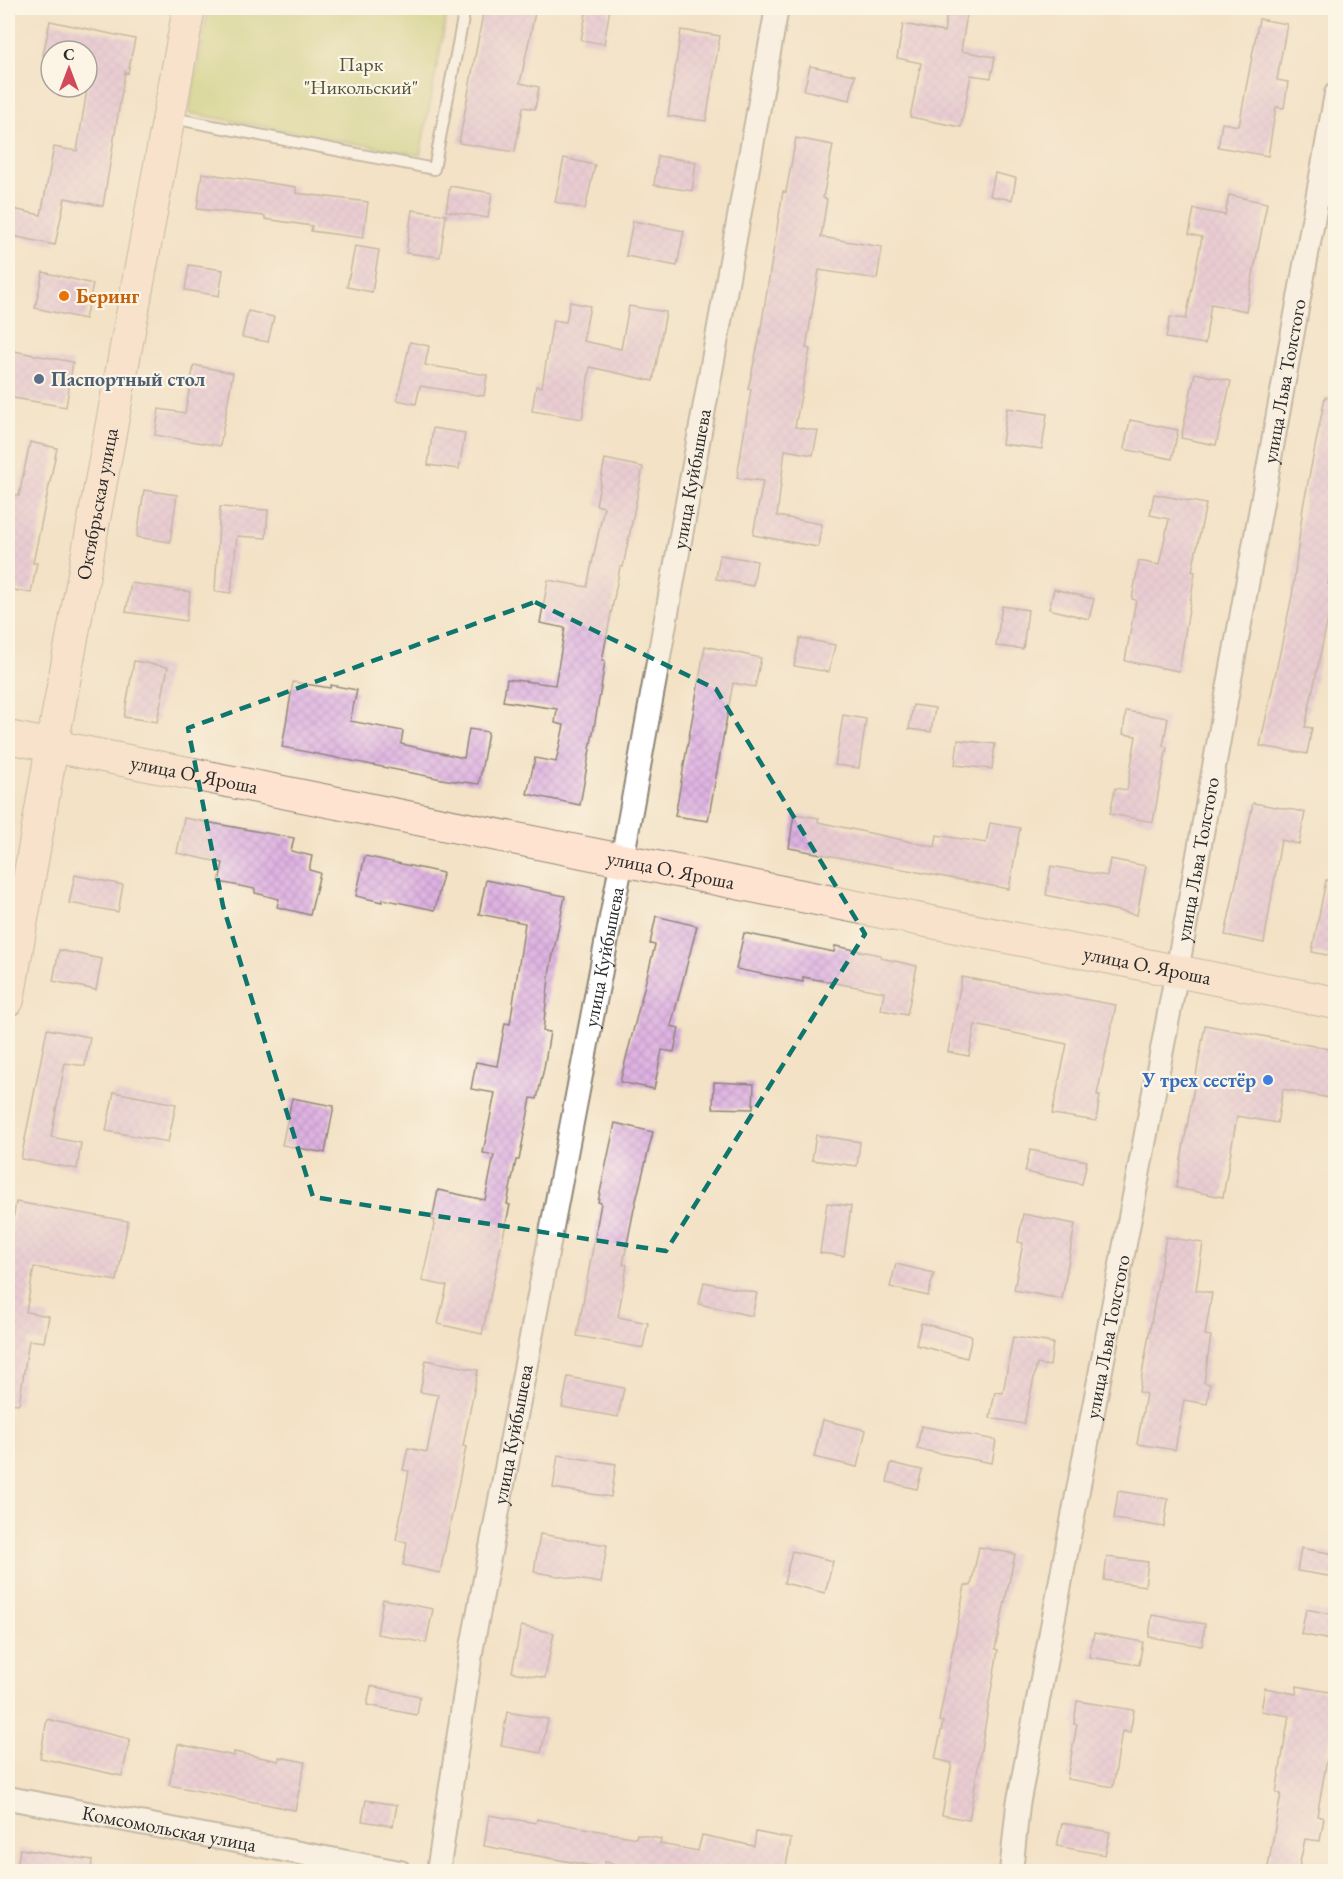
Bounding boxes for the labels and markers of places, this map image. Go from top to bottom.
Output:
place label: Беринг [76,283,139,309]
marker: Беринг [57,289,71,303]
place label: Паспортный стол [51,366,205,392]
marker: Паспортный стол [32,372,46,386]
place label: У трех сестёр [1141,1067,1256,1093]
marker: У трех сестёр [1261,1073,1275,1087]

